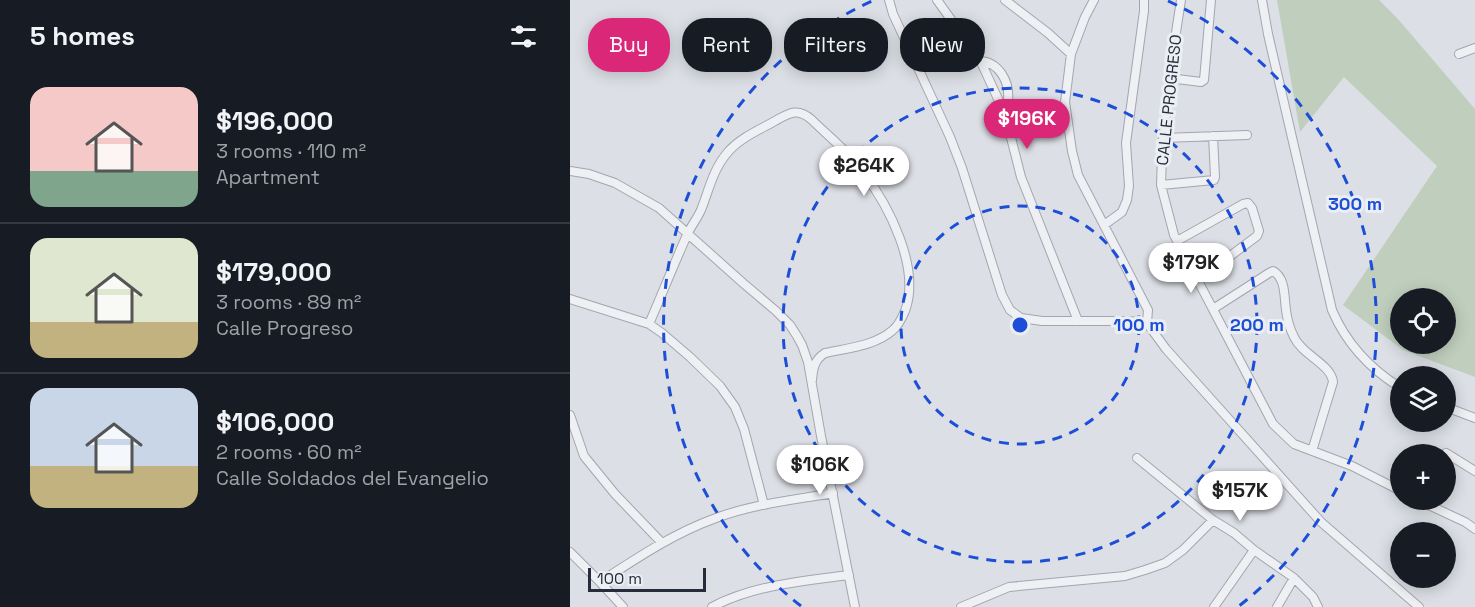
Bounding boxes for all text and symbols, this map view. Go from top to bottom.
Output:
chip: Buy [588,18,670,72]
chip: Rent [682,18,772,72]
chip: Filters [784,18,888,72]
chip: New [900,18,985,72]
text: 5 homes [30,19,135,53]
icon: filters [507,20,540,53]
street label: CALLE PROGRESO [1152,34,1186,166]
pin: $196K [985,99,1069,150]
text: $196,000 [216,104,333,138]
text: $196K [998,105,1056,131]
icon: home [78,111,150,183]
text: 3 rooms · 110 m² [216,138,366,164]
pin: $264K [822,146,906,197]
text: $264K [833,152,895,178]
text: Apartment [216,164,320,190]
text: 300 m [1328,192,1382,215]
pin: $179K [1149,243,1233,294]
text: $179K [1162,249,1220,275]
text: $179,000 [216,255,332,289]
icon: home [78,262,150,334]
map controls [1390,288,1456,588]
button: locate [1390,288,1456,354]
text: 3 rooms · 89 m² [216,289,361,315]
text: 100 m [1113,313,1165,336]
text: 200 m [1230,313,1284,336]
text: Calle Progreso [216,315,353,341]
centre of rings [1010,315,1030,335]
button: layers [1390,366,1456,432]
text: $106,000 [216,405,334,439]
icon: home [78,412,150,484]
text: 2 rooms · 60 m² [216,439,362,465]
button: + [1390,444,1456,510]
pin: $106K [778,445,862,496]
text: $106K [791,451,850,477]
text: Calle Soldados del Evangelio [216,465,489,491]
pin: $157K [1198,471,1282,522]
text: $157K [1212,477,1268,503]
button: − [1390,522,1456,588]
scale bar [588,565,706,592]
text: 100 m [597,568,642,589]

